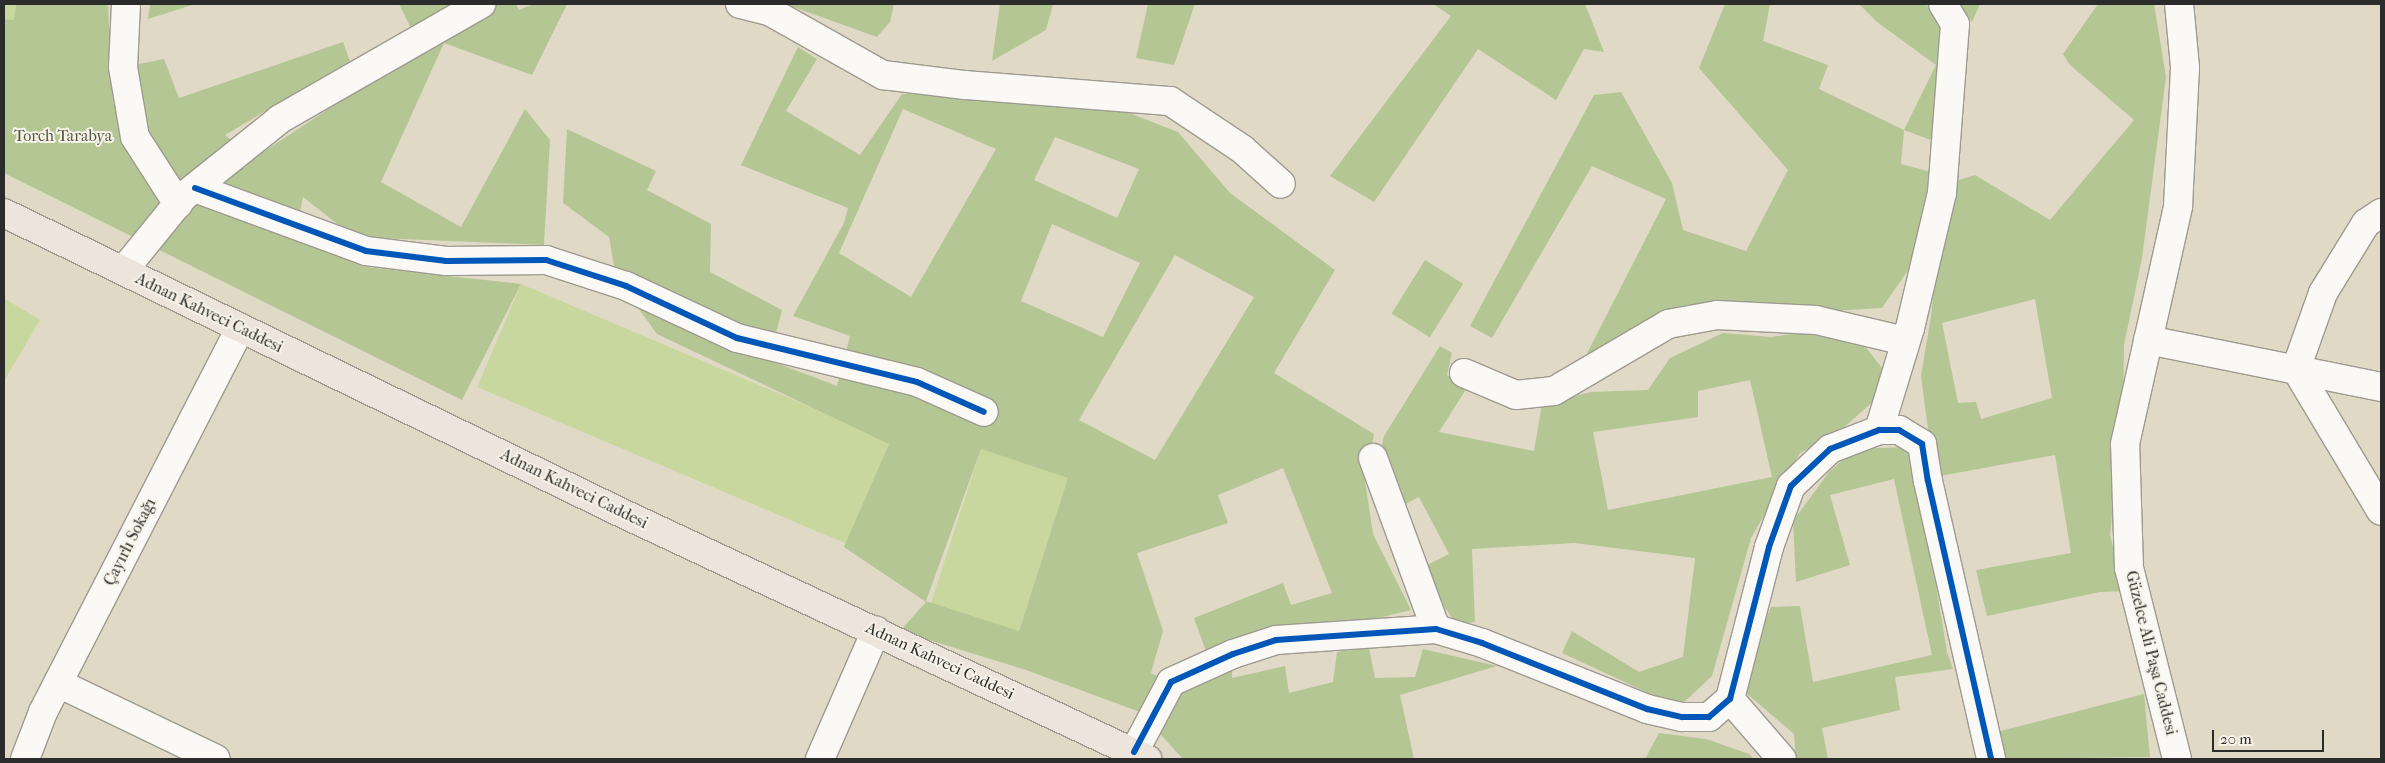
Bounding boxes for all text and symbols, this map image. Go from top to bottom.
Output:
park label: Torch Tarabya [14,126,112,146]
street label: Adnan Kahveci Caddesi [132,269,286,357]
street label: Adnan Kahveci Caddesi [497,445,651,533]
street label: Çayırlı Sokağı [100,495,160,589]
street label: Güzelce Ali Paşa Caddesi [2121,569,2181,737]
street label: Adnan Kahveci Caddesi [863,618,1017,704]
scale bar [2215,720,2328,752]
text: 20 m [2220,730,2252,748]

